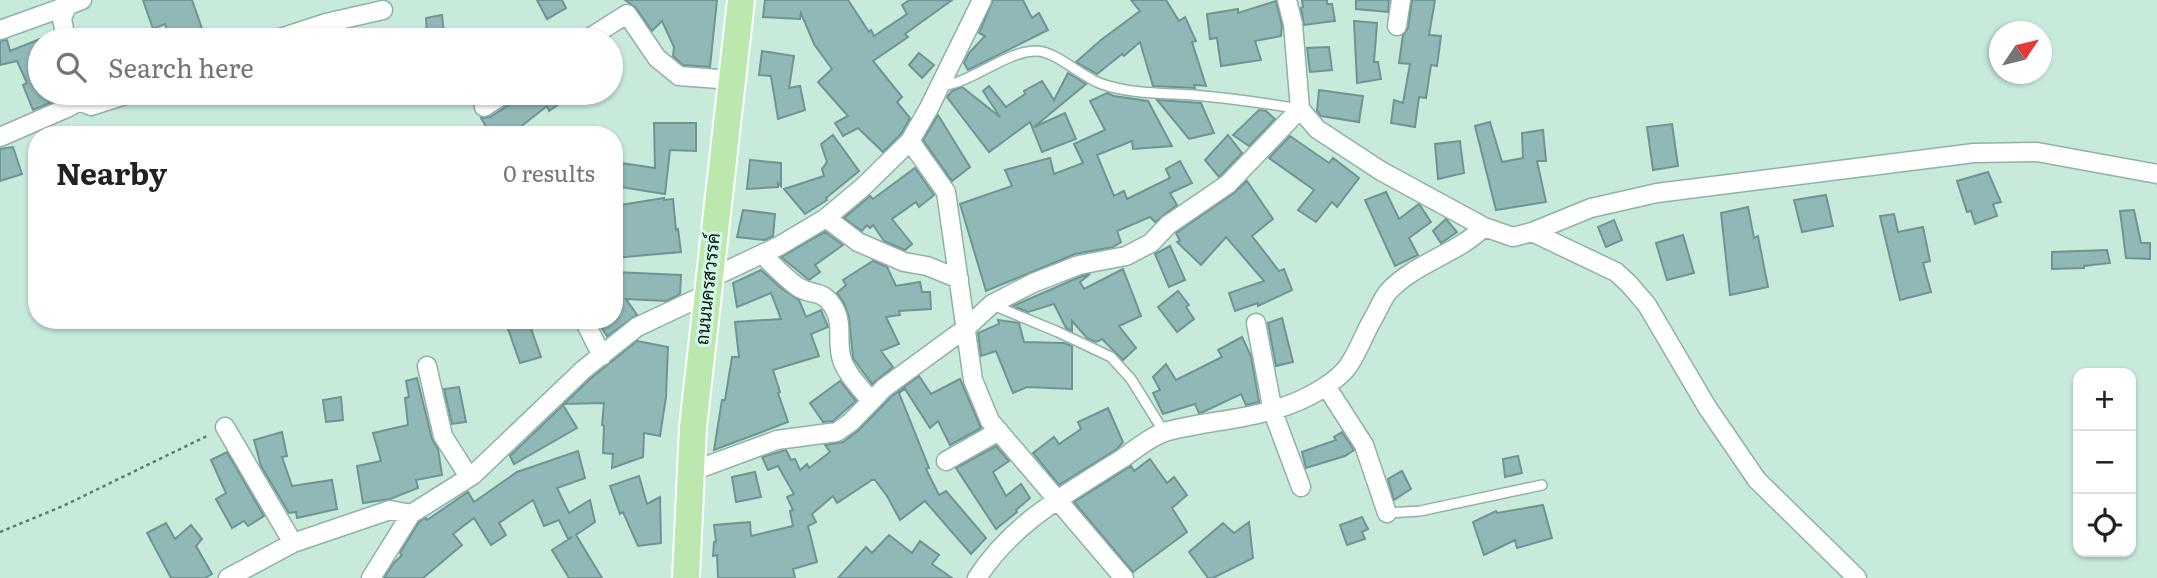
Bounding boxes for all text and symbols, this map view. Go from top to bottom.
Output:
north arrow [1989,21,2052,84]
search box [28,28,623,105]
text: Search here [108,47,254,86]
icon: search [52,48,90,86]
text: Nearby [56,150,167,194]
text: 0 results [503,155,595,189]
street label: ถนนนครสวรรค์ [687,232,726,346]
map controls [2073,368,2136,557]
button: + [2073,368,2136,431]
button: − [2073,431,2136,494]
button: locate [2073,494,2136,557]

